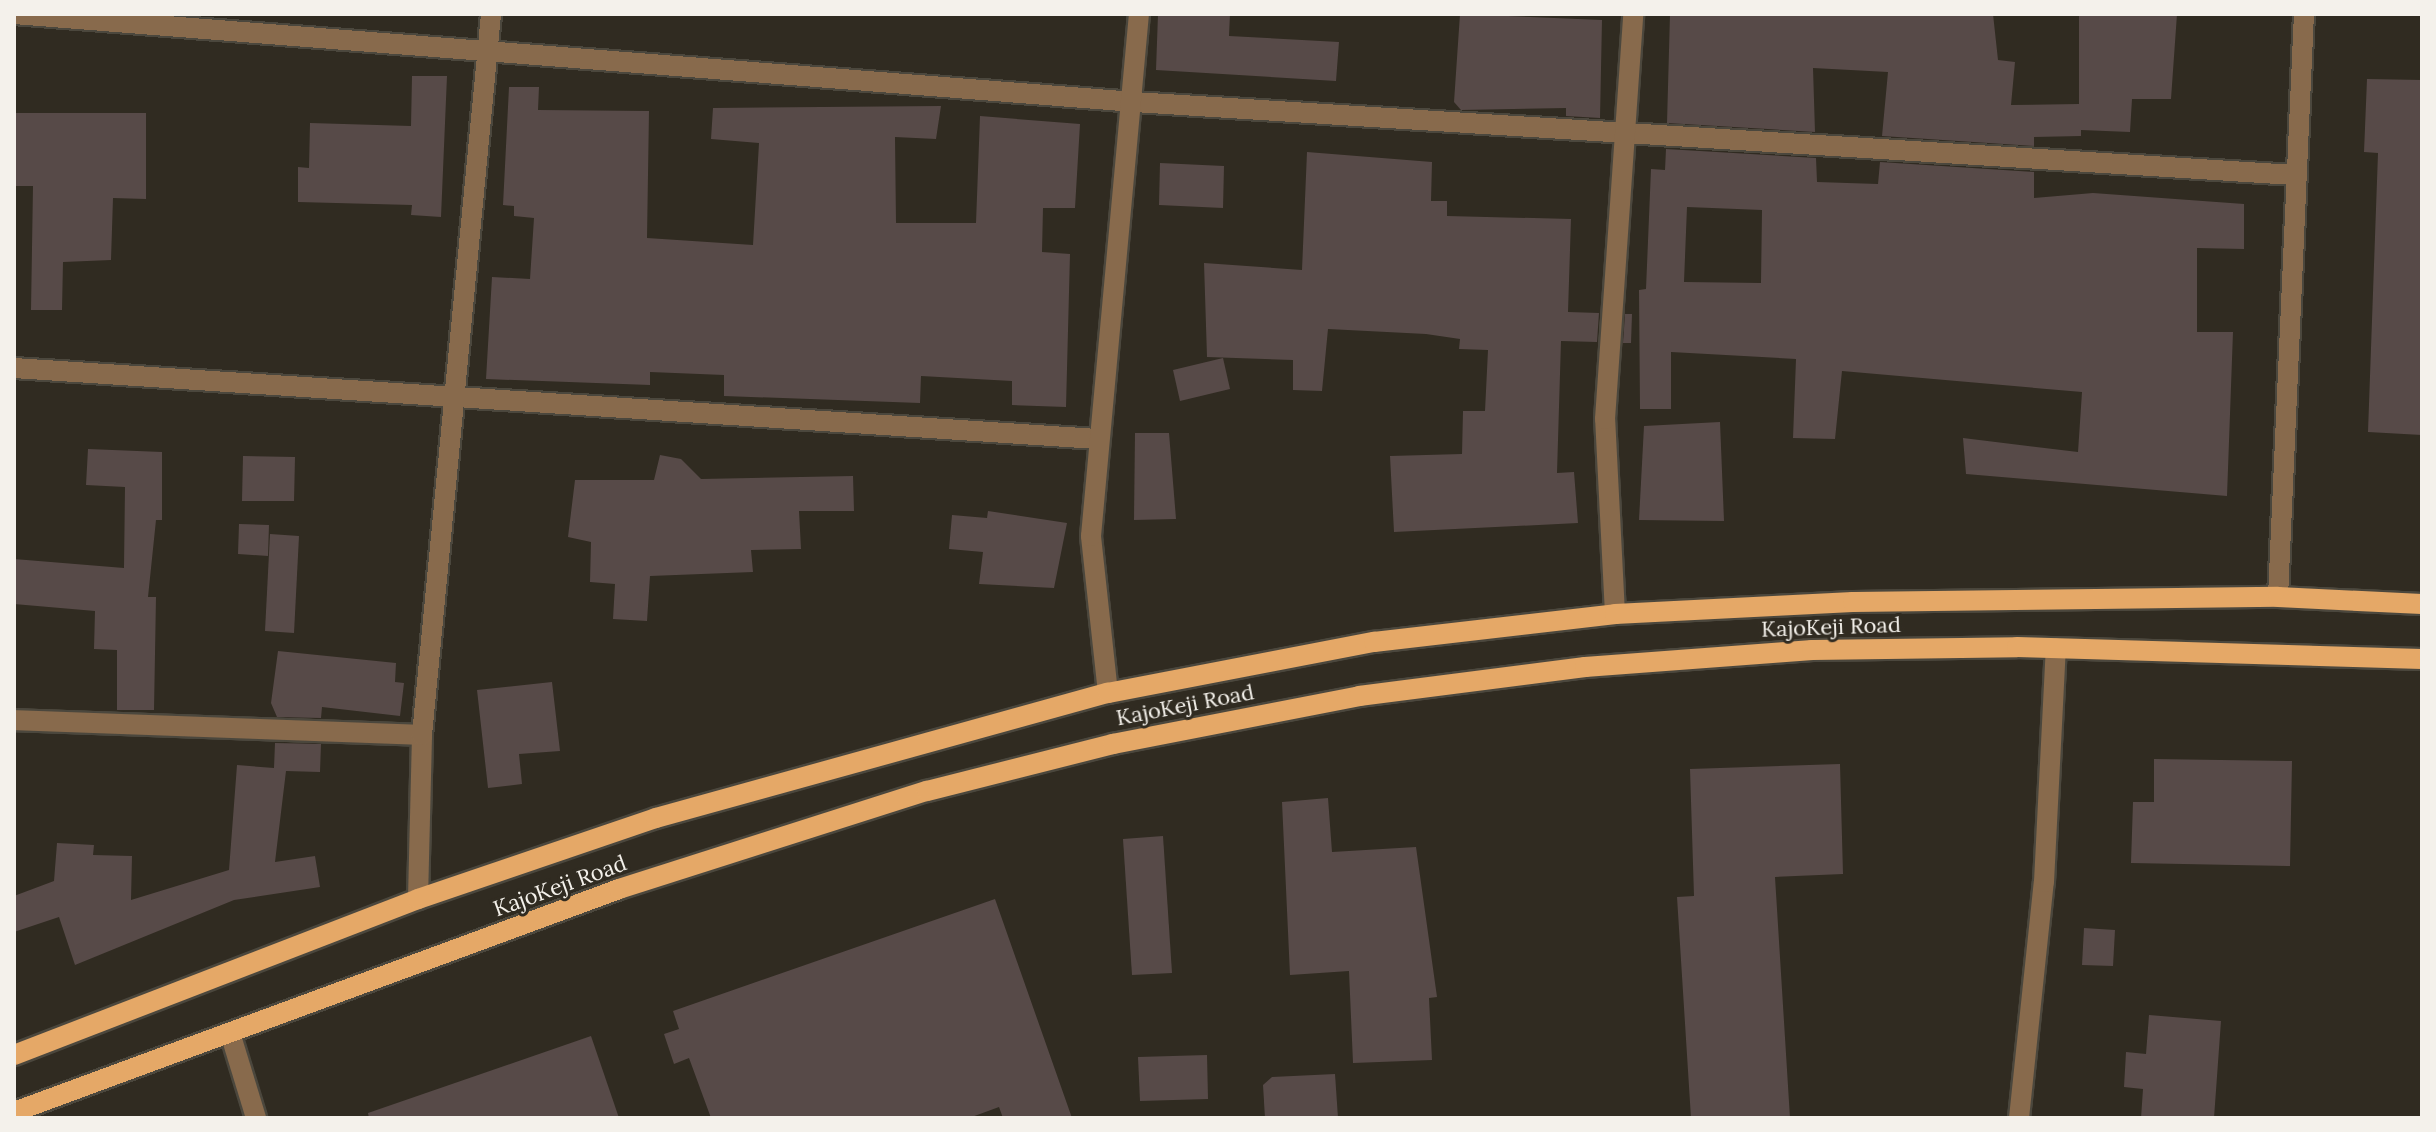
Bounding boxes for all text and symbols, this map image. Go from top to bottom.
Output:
street label: KajoKeji Road [1761,611,1901,643]
street label: KajoKeji Road [1114,679,1256,731]
street label: KajoKeji Road [490,850,630,922]

